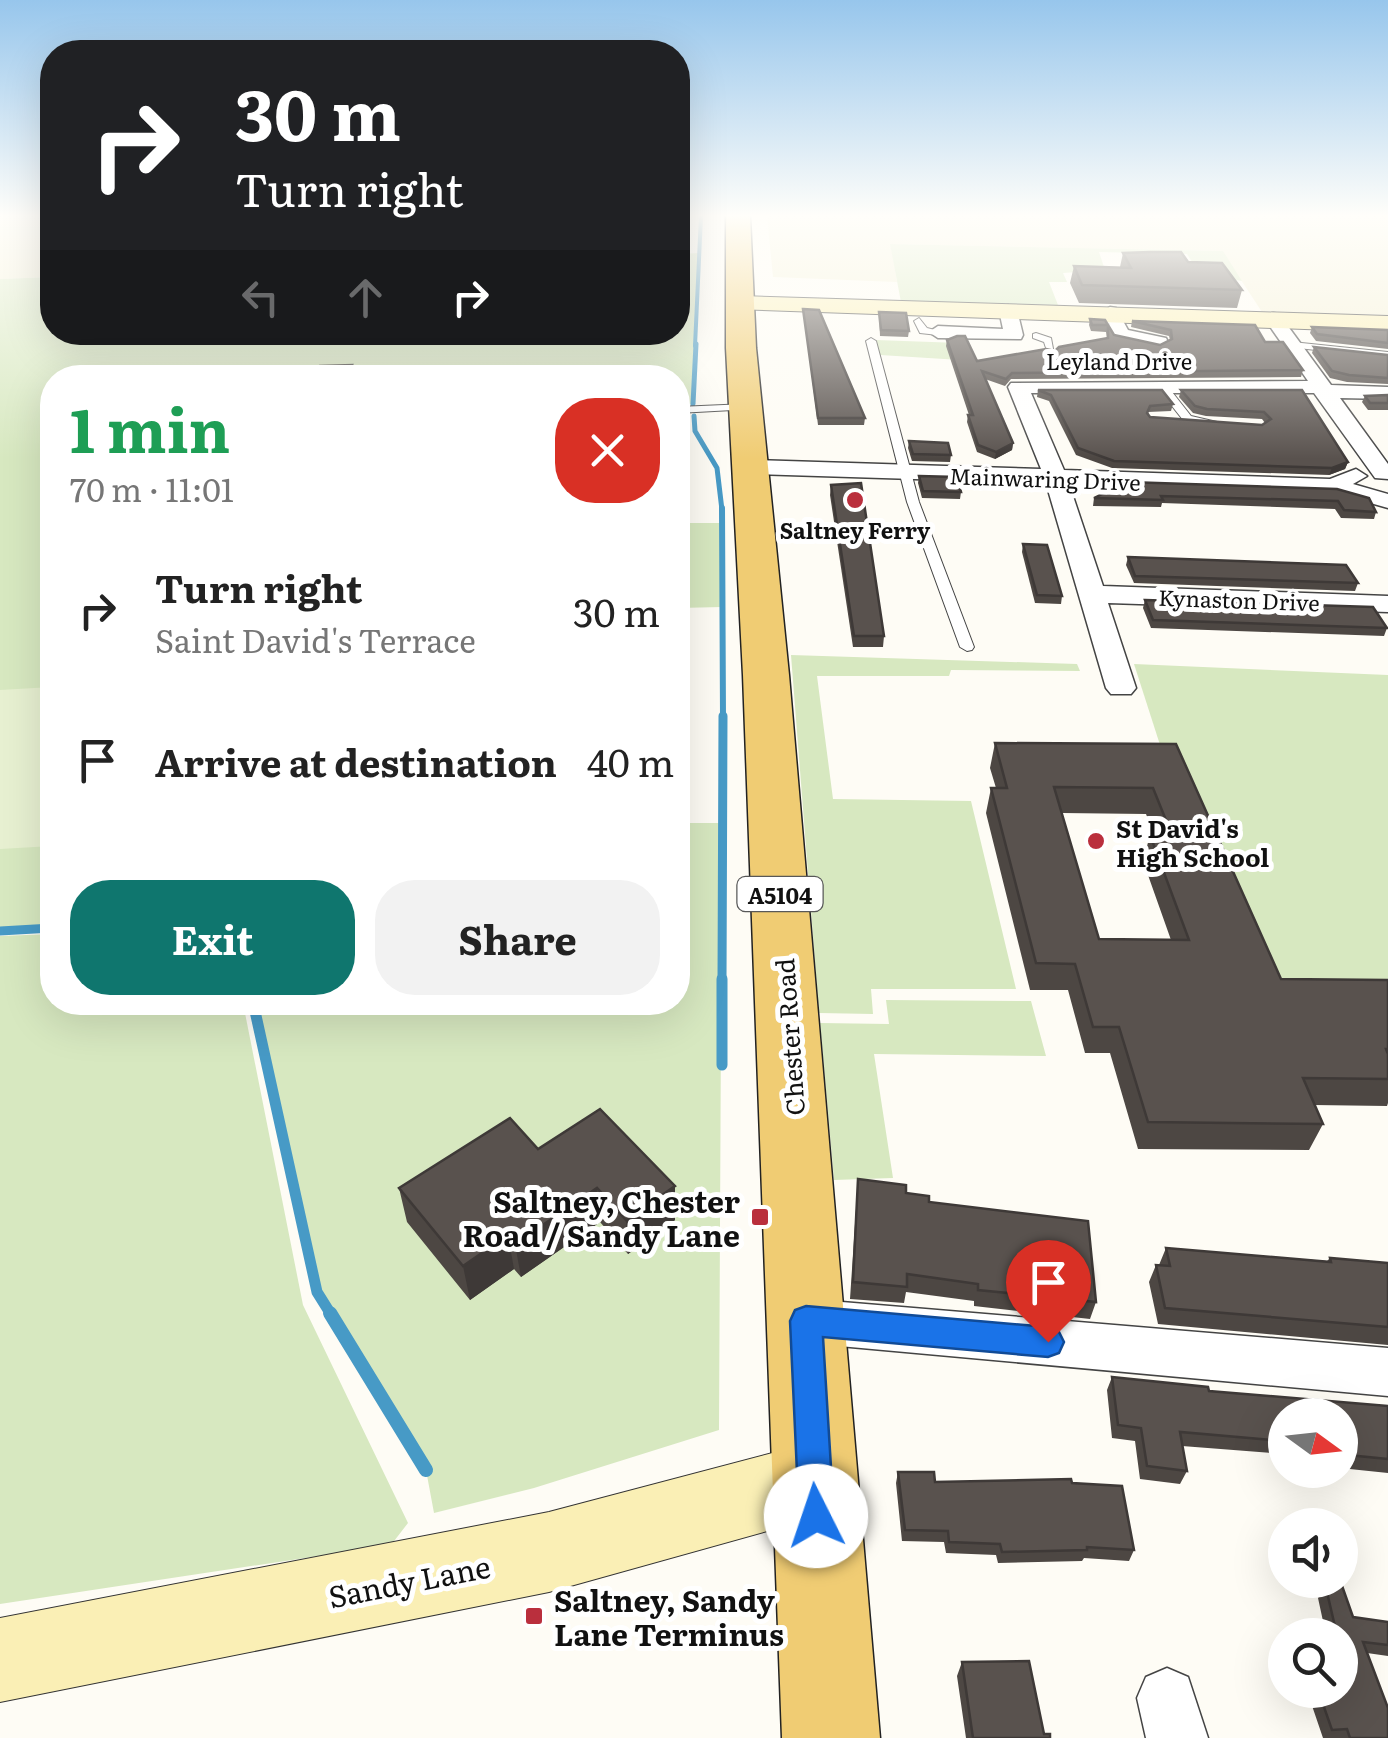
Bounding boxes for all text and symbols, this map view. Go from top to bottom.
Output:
text: 30 m [235,59,401,163]
icon: right [70,80,200,210]
text: Turn right [235,154,463,221]
icon: left [233,270,288,325]
icon: ahead [338,270,393,325]
icon: right [443,270,498,325]
street label: Leyland Drive [1046,344,1192,377]
text: 1 min [70,382,230,471]
button: close [555,398,660,503]
street label: Mainwaring Drive [949,458,1141,498]
text: 70 m · 11:01 [70,464,234,512]
marker: Saltney Ferry [844,489,866,511]
place label: Saltney Ferry [780,513,931,546]
text: Turn right [155,558,362,615]
street label: Kynaston Drive [1158,580,1320,618]
text: 30 m [573,582,660,639]
icon: right [70,583,125,638]
text: Saint David's Terrace [155,615,476,663]
text: Arrive at destination [155,732,557,789]
text: 40 m [587,732,674,789]
icon: arrive [70,733,125,788]
place label: St David's High School [1116,809,1269,875]
marker: St David's High School [1085,830,1107,852]
road number: A5104 [738,877,822,911]
button: Exit [70,880,355,995]
button: Share [375,880,660,995]
street label: Chester Road [765,957,813,1117]
place label: Saltney, Chester Road / Sandy Lane [463,1178,740,1256]
marker: Saltney, Chester Road / Sandy Lane [749,1206,771,1228]
pin [1006,1240,1091,1343]
icon: arrive [1021,1255,1076,1310]
north arrow [1268,1398,1358,1488]
map controls [1268,1398,1358,1708]
position arrow [764,1464,868,1568]
button: sound [1268,1508,1358,1598]
street label: Sandy Lane [324,1543,494,1617]
place label: Saltney, Sandy Lane Terminus [554,1577,784,1655]
marker: Saltney, Sandy Lane Terminus [523,1605,545,1627]
button: search [1268,1618,1358,1708]

